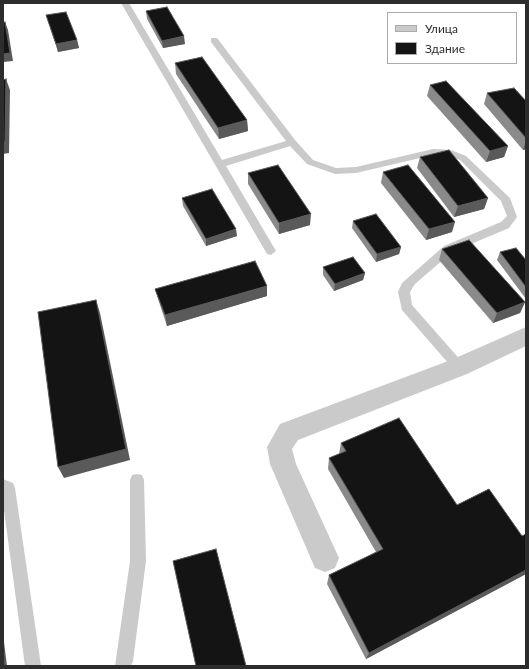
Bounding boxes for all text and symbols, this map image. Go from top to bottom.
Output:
legend [387,12,517,64]
text: Улица [425,21,458,36]
text: Здание [425,41,465,56]

